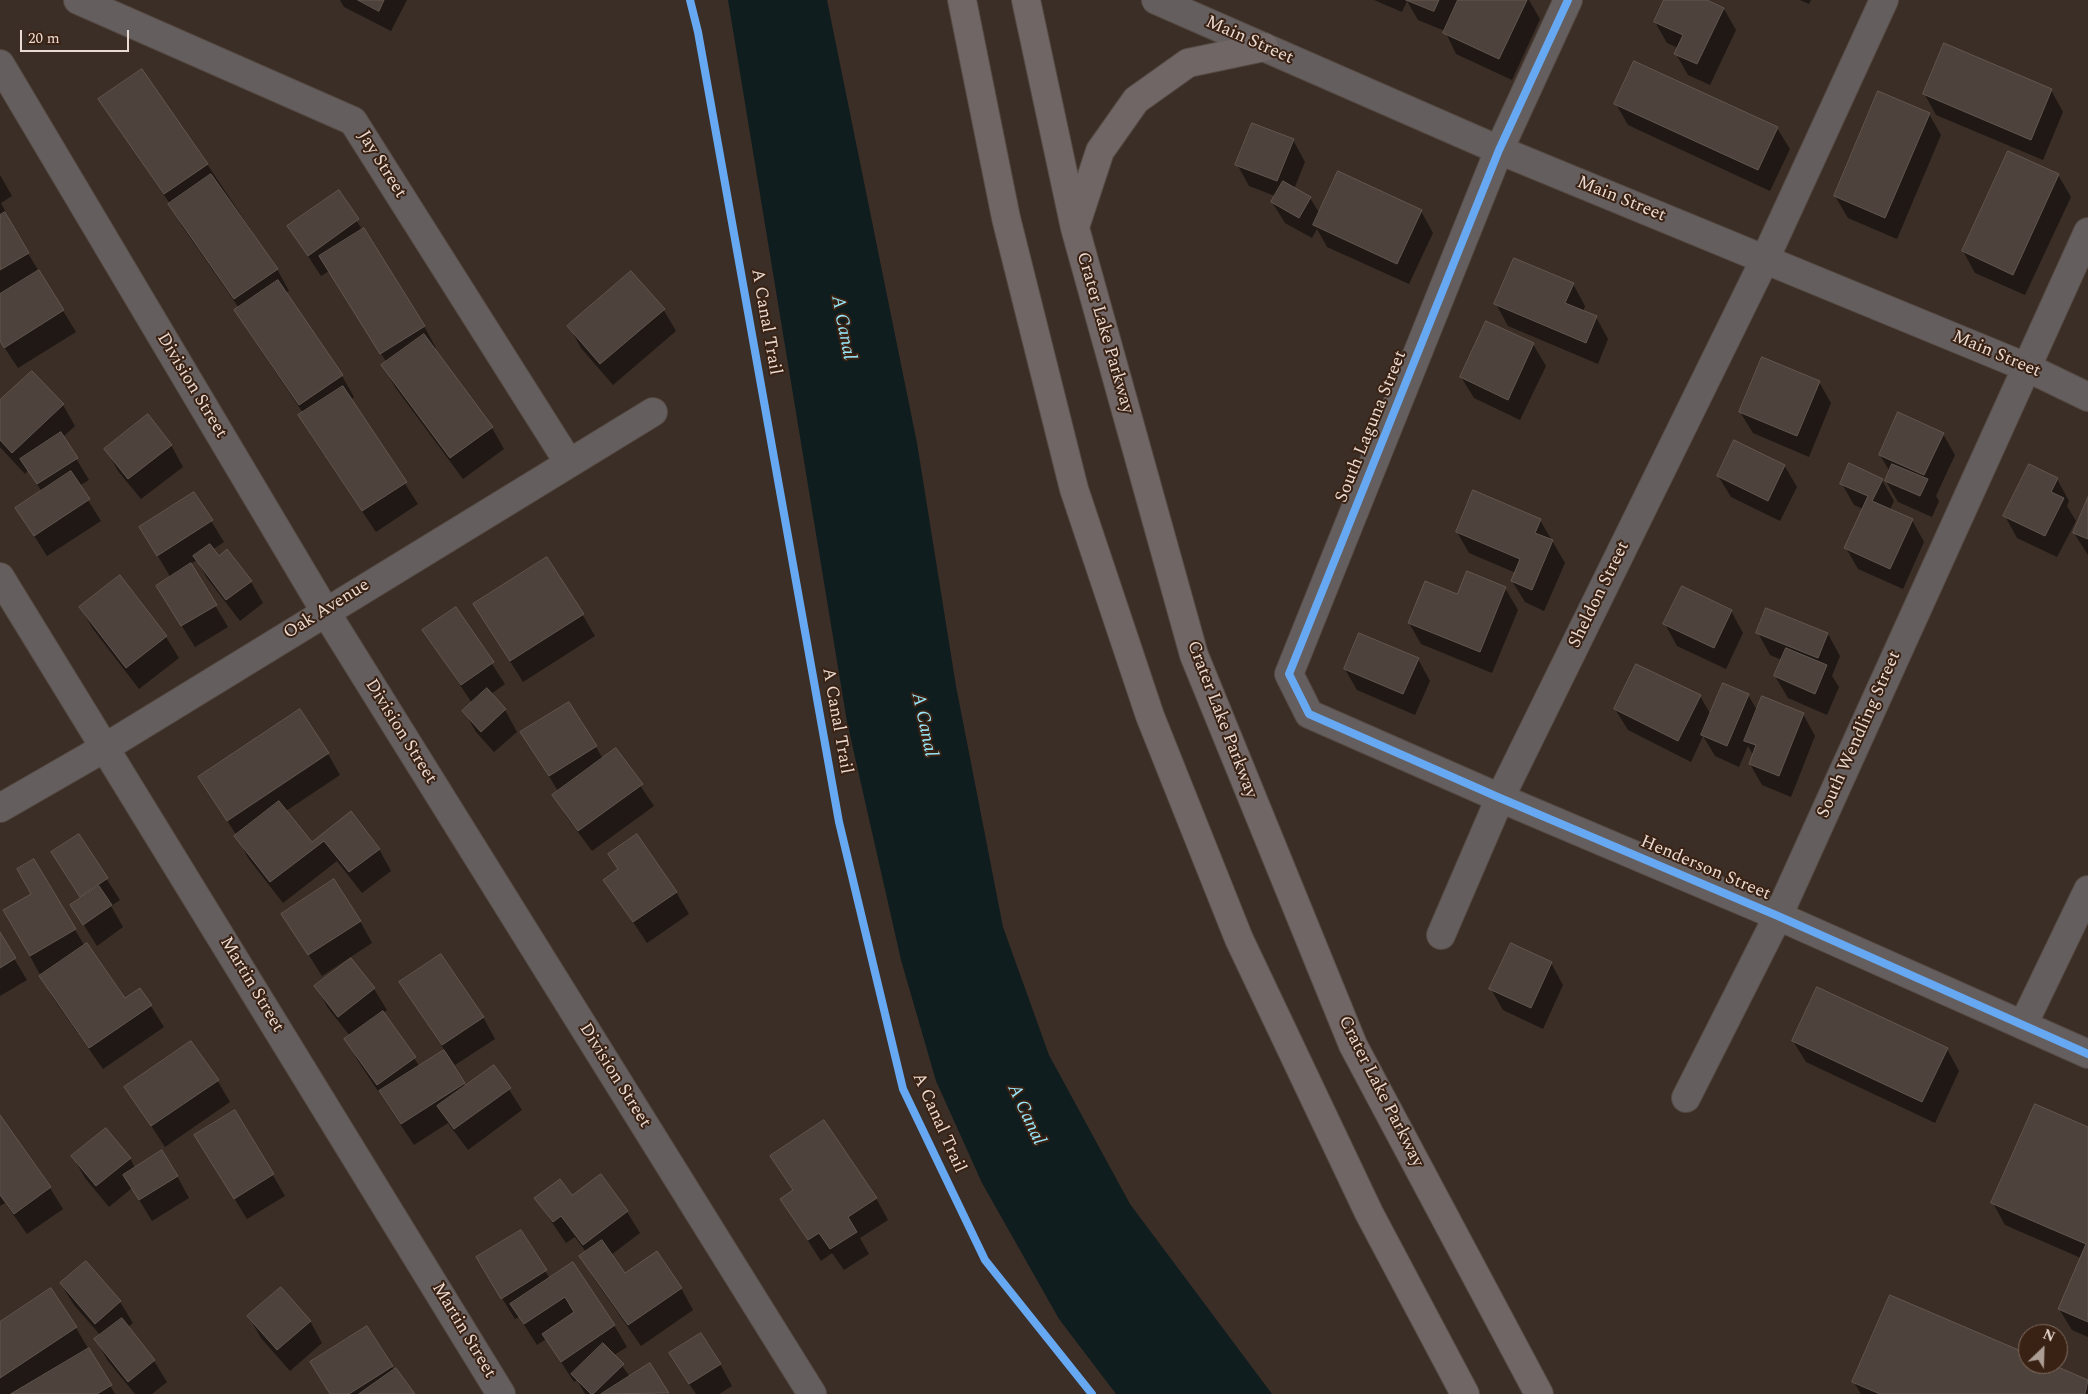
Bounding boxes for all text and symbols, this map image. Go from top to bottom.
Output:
street label: Main Street [1202,12,1296,70]
scale bar [22,20,131,52]
text: 20 m [28,27,60,50]
street label: Jay Street [352,127,410,203]
street label: Main Street [1573,172,1669,228]
street label: Crater Lake Parkway [1071,250,1137,416]
street label: A Canal Trail [745,267,785,377]
water label: A Canal [825,294,859,362]
street label: Main Street [1949,327,2043,383]
street label: Division Street [151,329,231,443]
street label: South Laguna Street [1332,348,1412,506]
street label: Sheldon Street [1565,538,1635,652]
street label: Oak Avenue [280,575,374,645]
street label: Crater Lake Parkway [1181,638,1261,802]
street label: South Wendling Street [1813,648,1907,822]
street label: A Canal Trail [816,666,856,776]
street label: Division Street [359,676,441,788]
water label: A Canal [905,691,941,759]
street label: Henderson Street [1637,832,1773,906]
street label: Martin Street [214,933,288,1037]
street label: Crater Lake Parkway [1332,1013,1428,1171]
street label: Division Street [573,1020,655,1132]
street label: A Canal Trail [906,1070,970,1176]
water label: A Canal [1001,1081,1049,1149]
street label: Martin Street [426,1279,500,1383]
north arrow [2018,1324,2068,1374]
text: N [2039,1324,2058,1348]

